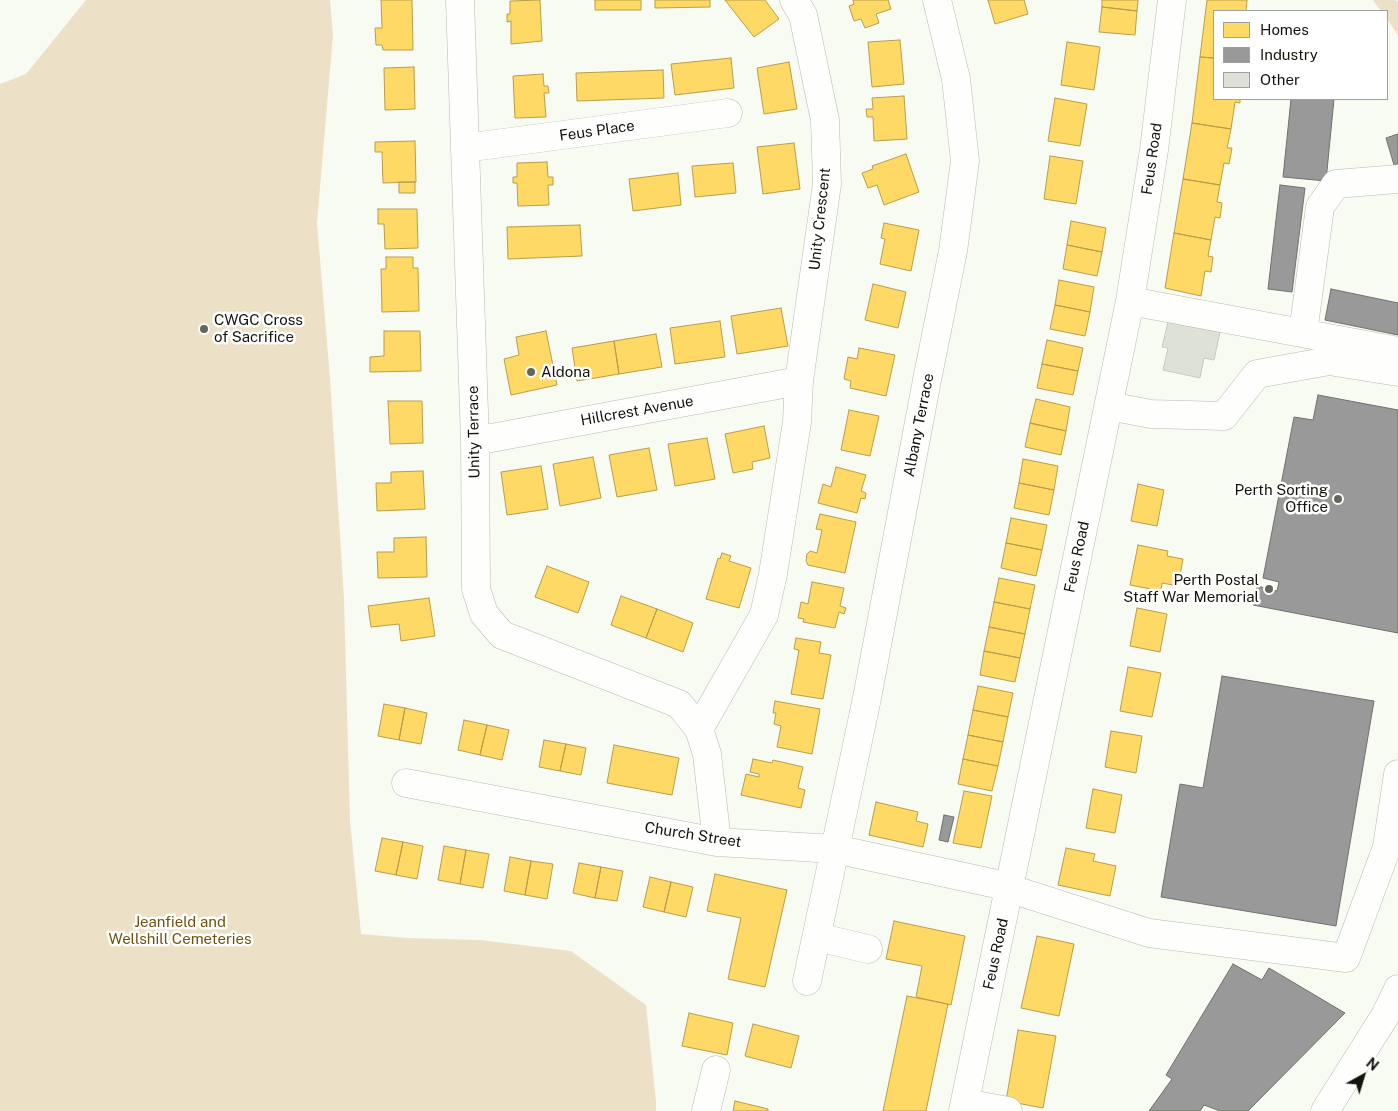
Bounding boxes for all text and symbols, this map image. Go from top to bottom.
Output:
legend [1213,10,1388,100]
text: Homes [1260,21,1309,38]
text: Industry [1260,46,1318,63]
text: Other [1260,71,1300,88]
street label: Feus Place [558,117,636,145]
street label: Feus Road [1138,122,1166,196]
street label: Unity Crescent [806,167,834,271]
place label: CWGC Cross of Sacrifice [214,311,303,346]
marker: CWGC Cross of Sacrifice [198,323,210,335]
place label: Aldona [541,363,590,381]
marker: Aldona [525,366,537,378]
street label: Albany Terrace [900,372,938,478]
street label: Unity Terrace [464,385,484,479]
street label: Hillcrest Avenue [579,392,695,430]
place label: Perth Sorting Office [1234,481,1328,516]
marker: Perth Sorting Office [1332,493,1344,505]
street label: Feus Road [1061,520,1093,594]
place label: Perth Postal Staff War Memorial [1123,571,1259,606]
marker: Perth Postal Staff War Memorial [1263,583,1275,595]
street label: Church Street [643,818,743,852]
park label: Jeanfield and Wellshill Cemeteries [109,913,251,948]
street label: Feus Road [980,917,1012,991]
north arrow [1338,1051,1388,1101]
text: N [1363,1055,1382,1074]

